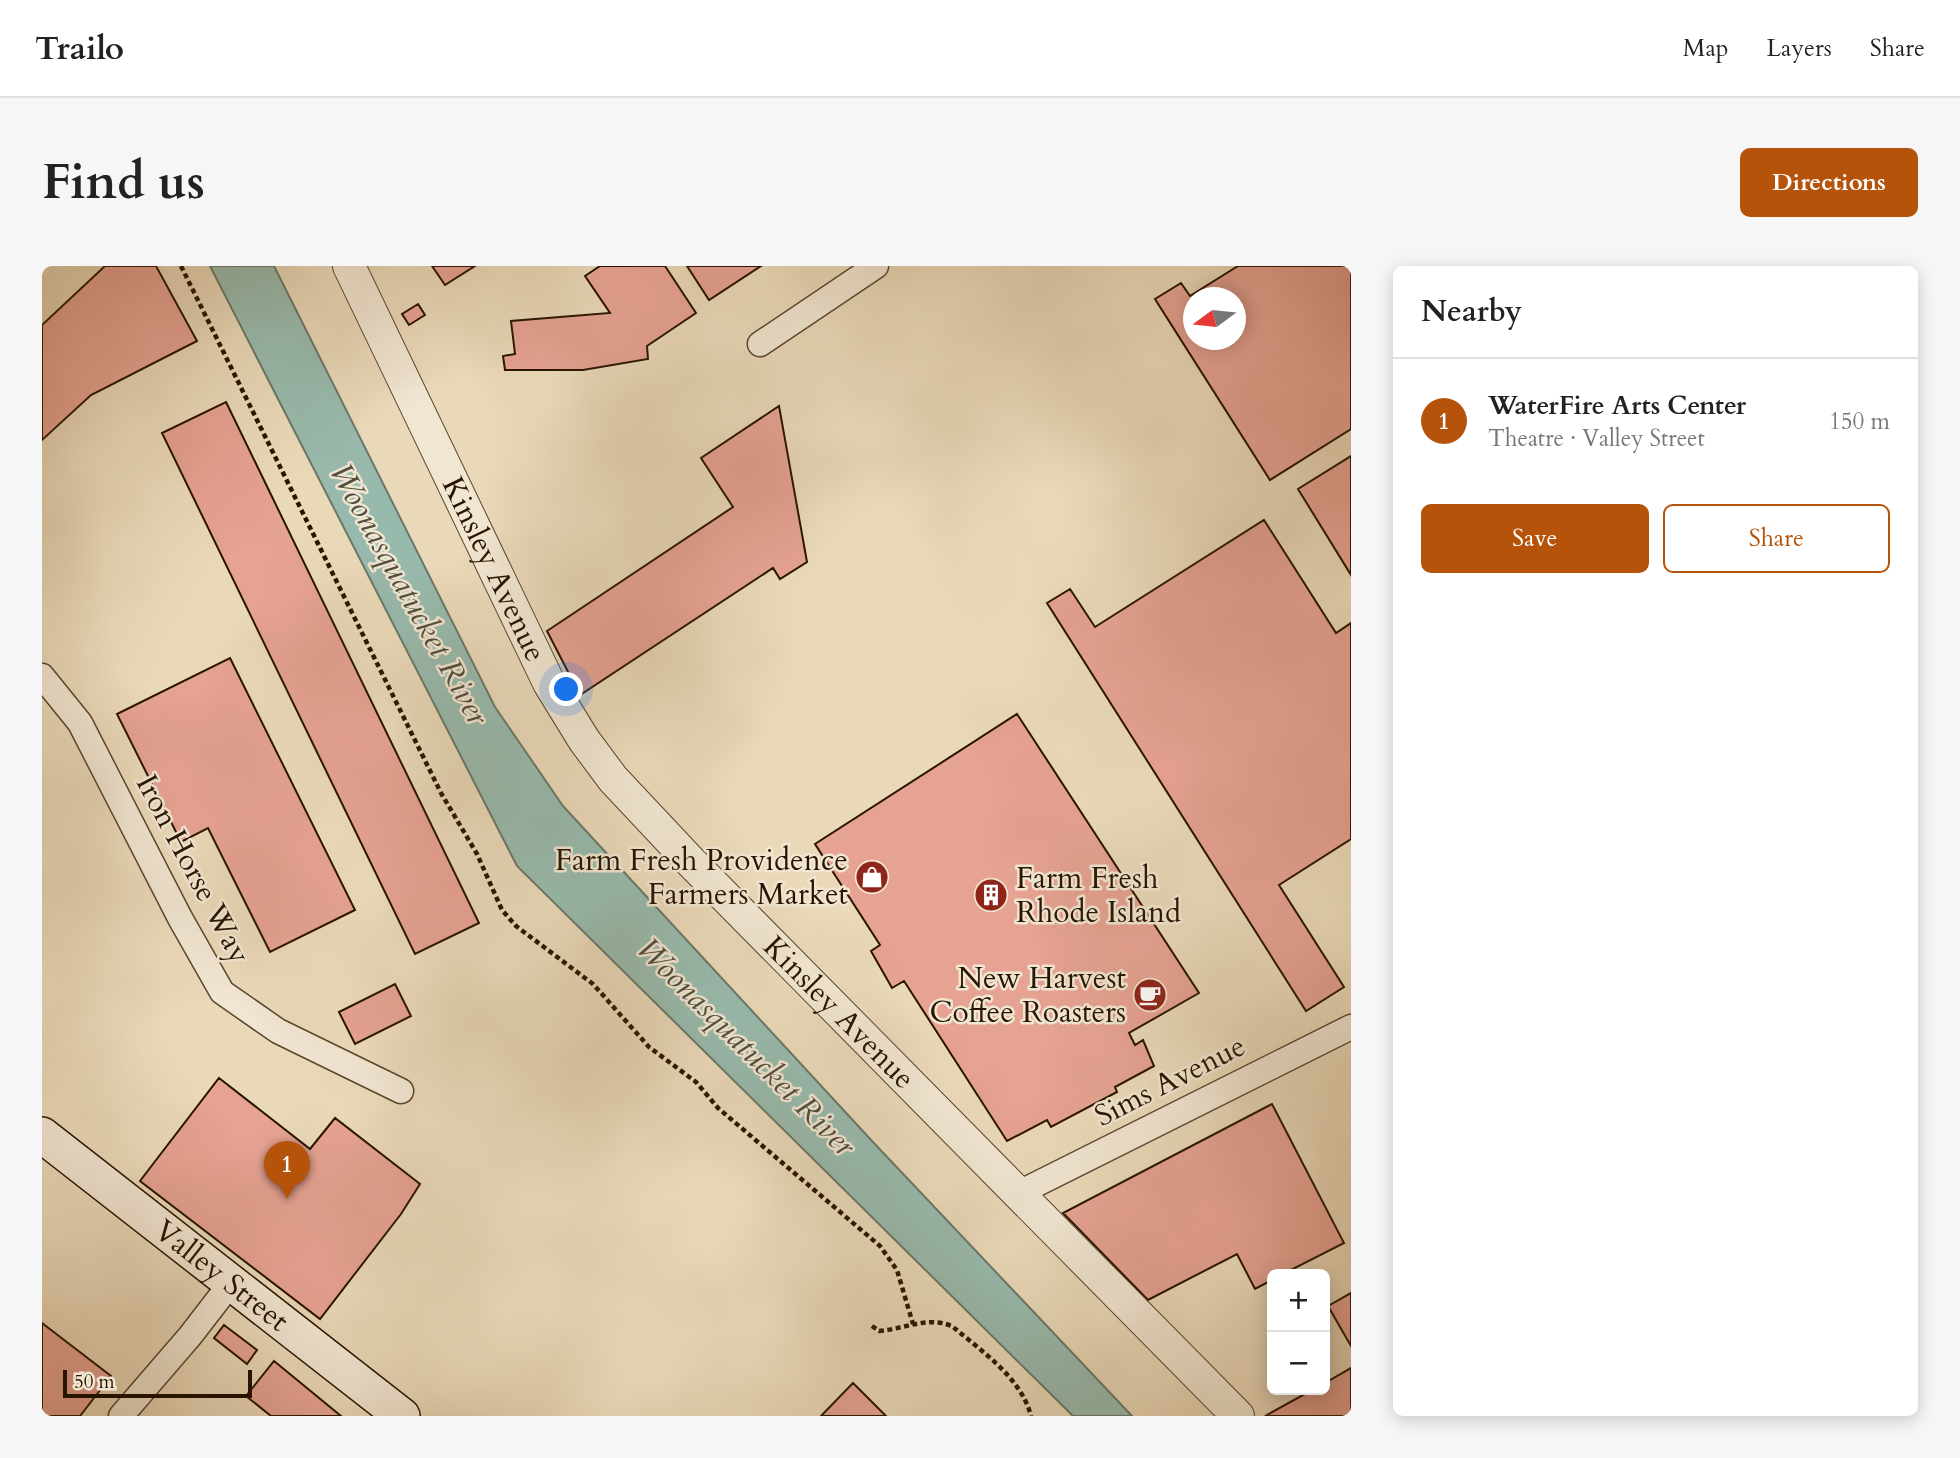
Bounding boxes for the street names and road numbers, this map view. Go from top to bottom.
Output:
street label: Kinsley Avenue [432,470,556,668]
street label: Iron Horse Way [126,767,260,971]
street label: Kinsley Avenue [754,927,924,1098]
street label: Sims Avenue [1088,1025,1252,1137]
street label: Valley Street [146,1210,298,1341]

